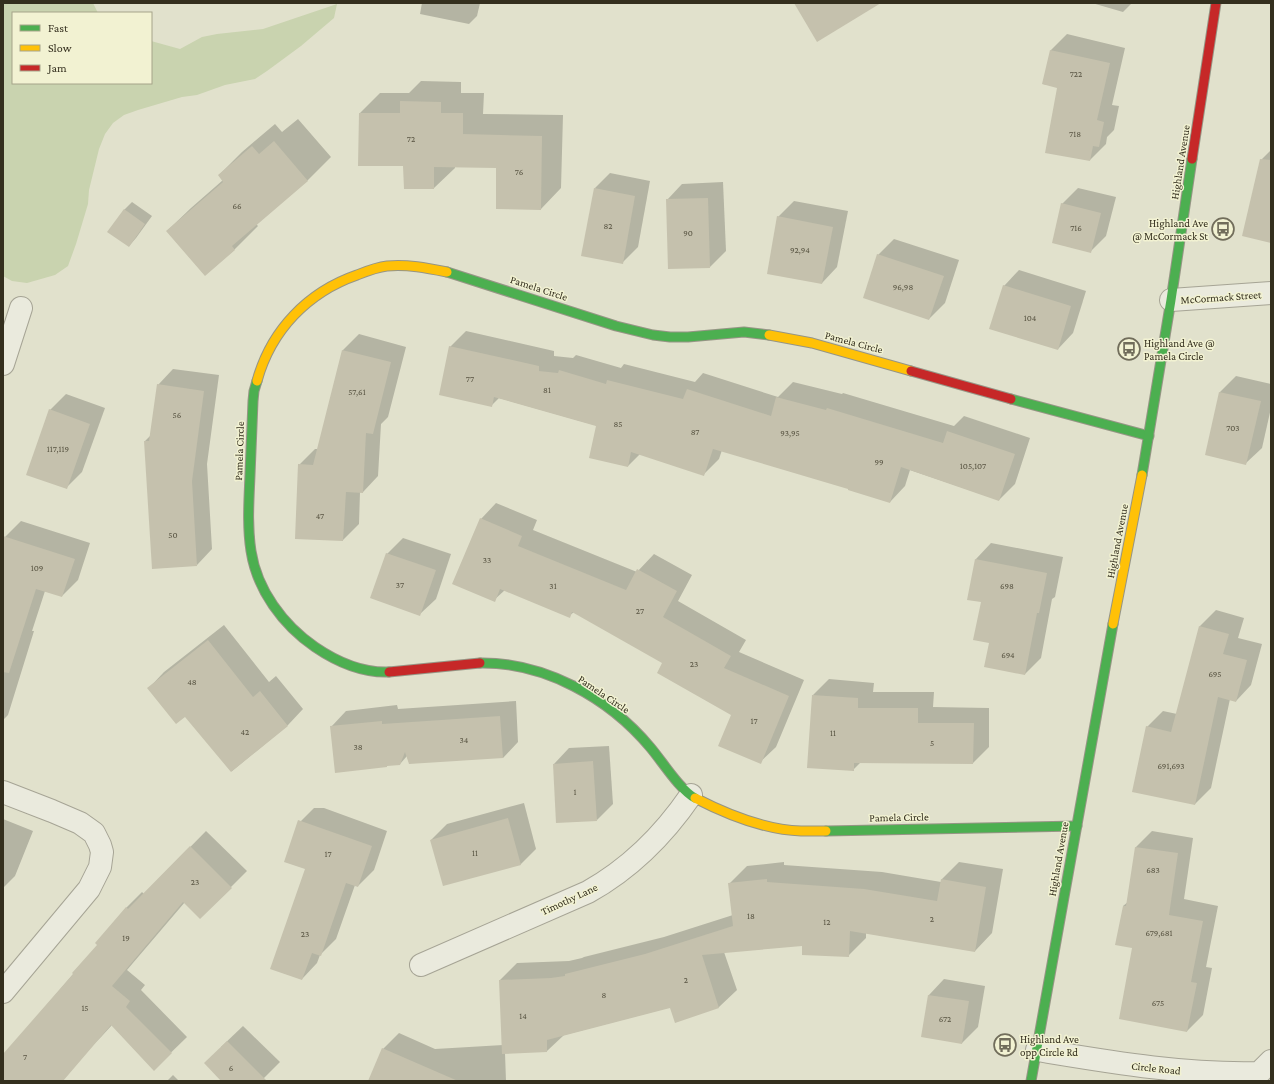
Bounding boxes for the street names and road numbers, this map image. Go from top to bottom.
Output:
street label: Highland Avenue [1168,124,1193,200]
street label: Pamela Circle [509,273,569,303]
street label: McCormack Street [1180,288,1262,306]
street label: Pamela Circle [824,329,884,356]
street label: Pamela Circle [232,421,246,481]
street label: Highland Avenue [1104,503,1131,579]
street label: Pamela Circle [576,672,632,716]
street label: Pamela Circle [869,810,929,824]
street label: Highland Avenue [1046,821,1071,897]
street label: Timothy Lane [539,881,600,918]
street label: Circle Road [1131,1059,1182,1077]

